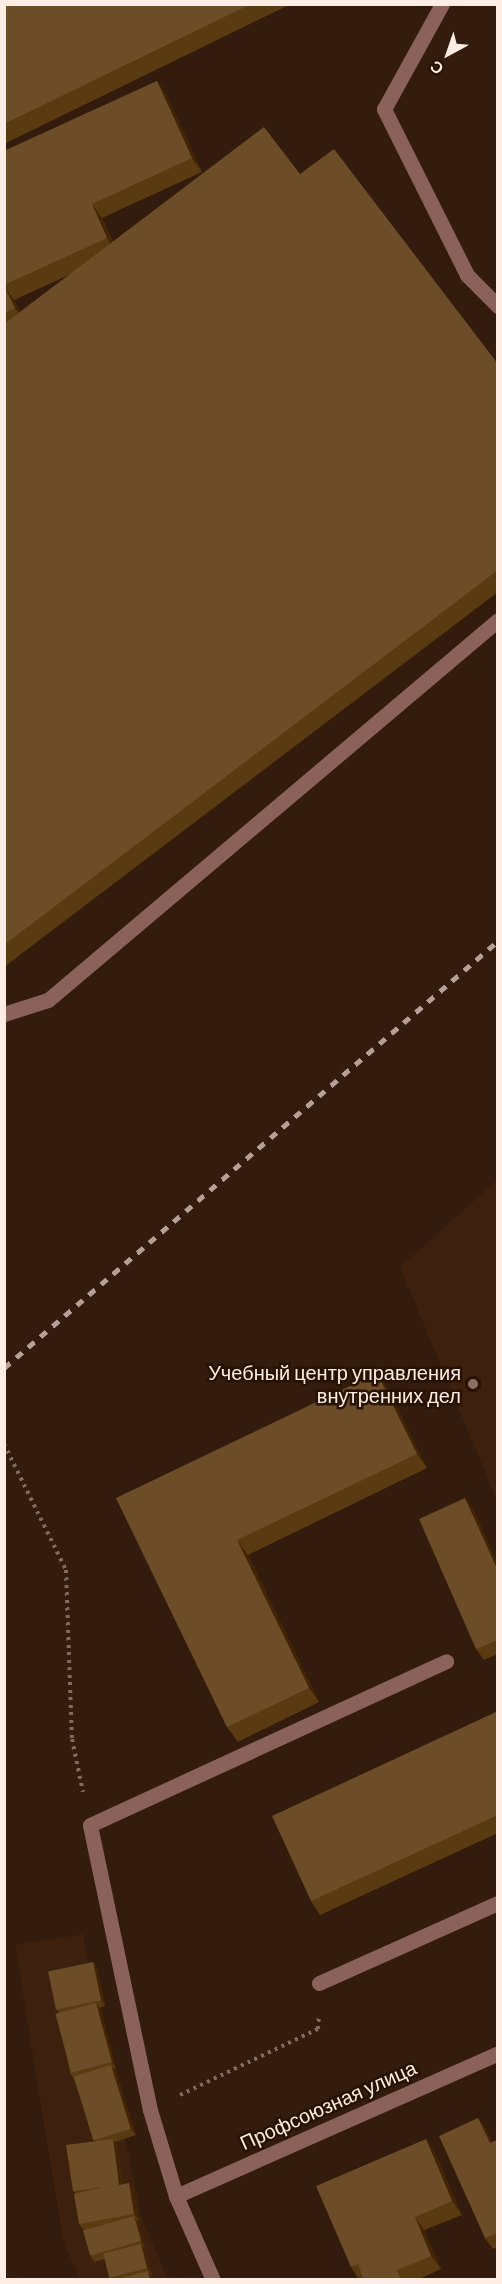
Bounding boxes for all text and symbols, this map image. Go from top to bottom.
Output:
north arrow [418,24,478,84]
text: С [426,57,447,79]
place label: Учебный центр управления внутренних дел [208,1360,461,1407]
marker: Учебный центр управления внутренних дел [466,1377,480,1391]
street label: Профсоюзная улица [236,2055,420,2155]

